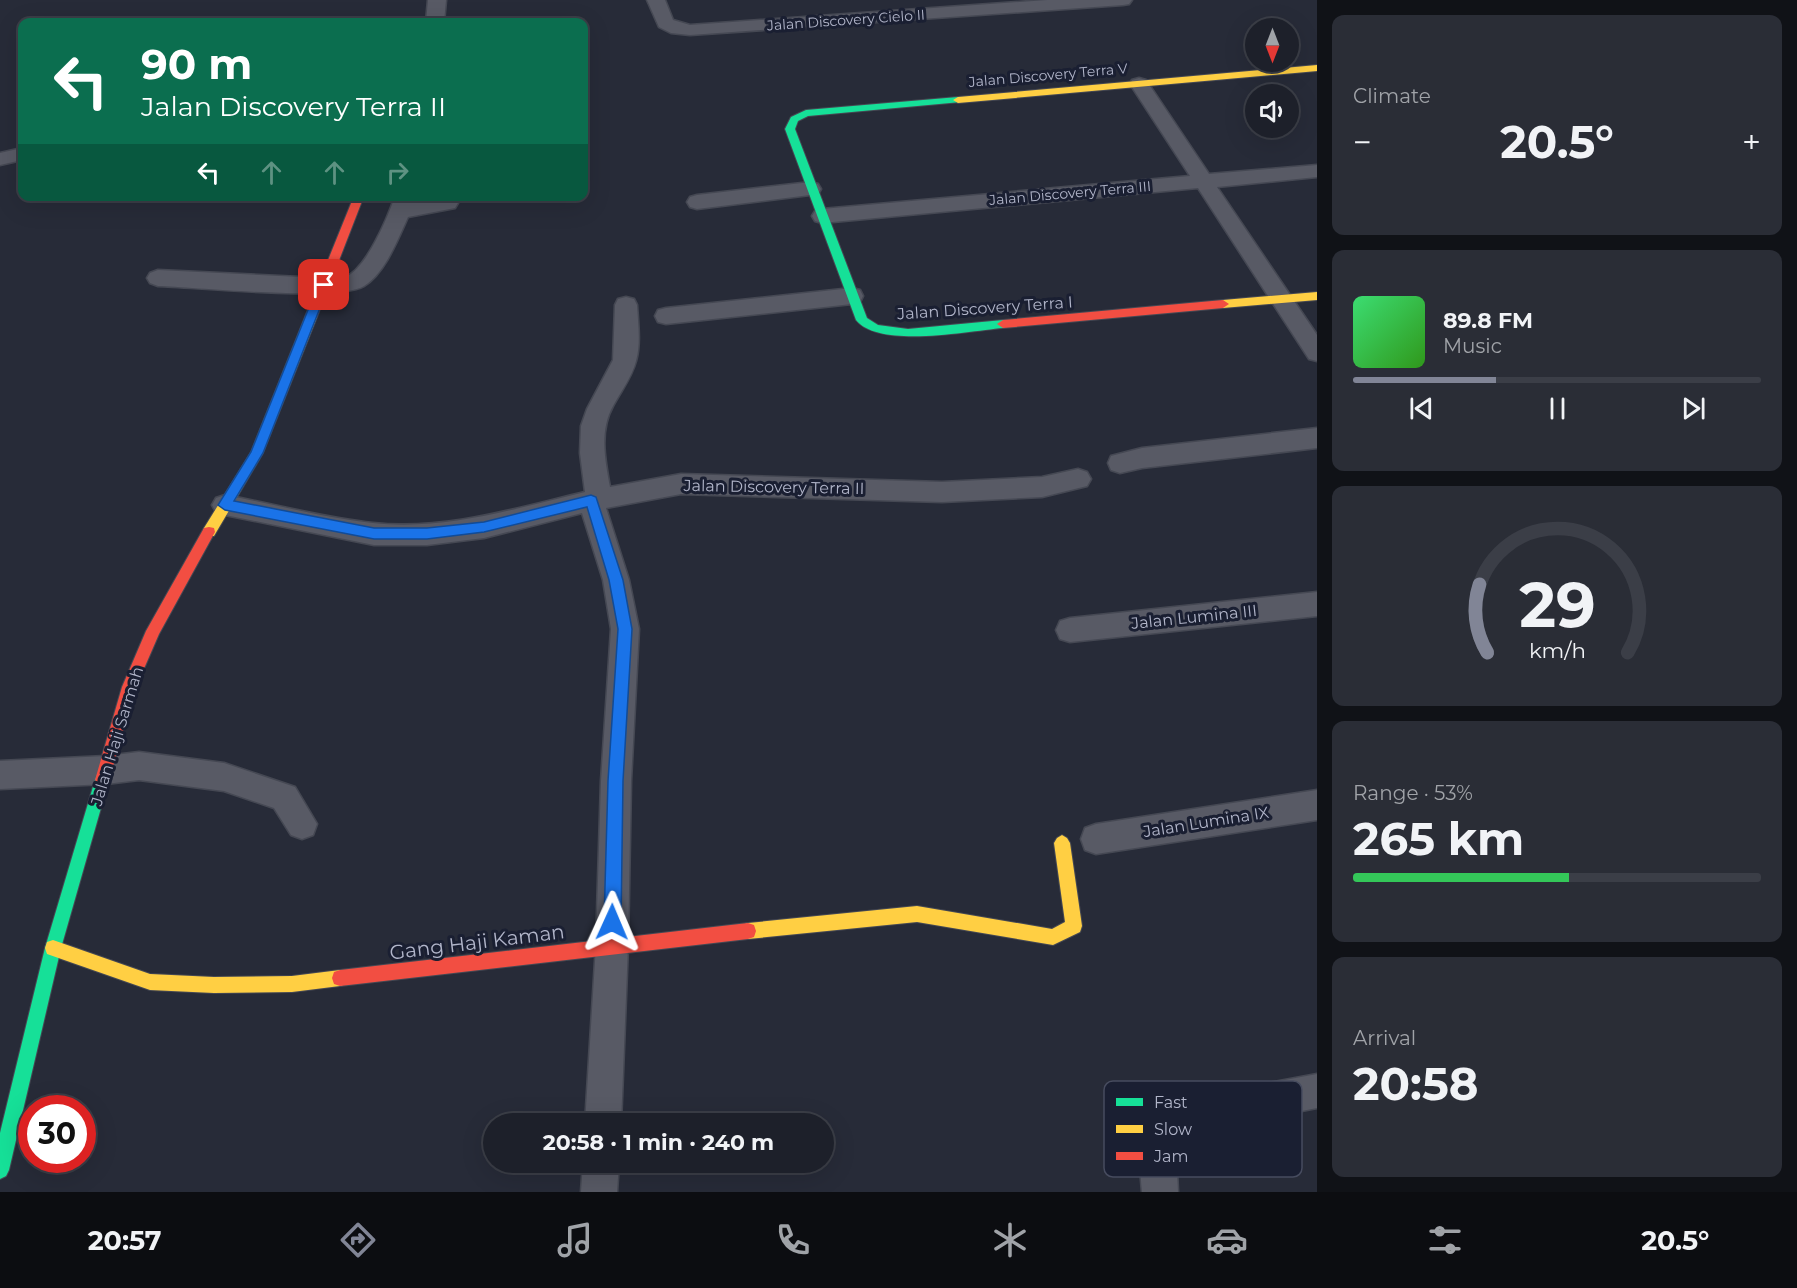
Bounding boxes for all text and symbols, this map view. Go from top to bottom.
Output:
street label: Jalan Discovery Cielo II [765,5,926,35]
north arrow [1245,18,1299,72]
map controls [1245,18,1299,138]
text: 90 m [141,38,252,90]
icon: left [42,42,120,120]
street label: Jalan Discovery Terra V [967,59,1128,91]
button: sound [1245,84,1299,138]
text: Climate [1353,84,1431,108]
text: Jalan Discovery Terra II [141,90,446,123]
text: 20.5° [1500,114,1614,169]
text: − [1353,122,1372,162]
text: + [1742,122,1761,162]
icon: left [192,156,225,189]
icon: ahead [255,156,288,189]
icon: ahead [318,156,351,189]
icon: right [381,156,414,189]
street label: Jalan Discovery Terra III [987,177,1152,209]
pin [298,259,349,310]
icon: arrive [307,268,340,301]
street label: Jalan Discovery Terra I [896,292,1073,324]
text: 89.8 FM [1443,307,1533,334]
text: Music [1443,334,1502,358]
icon: previous [1405,392,1438,425]
icon: pause [1541,392,1574,425]
icon: next [1677,392,1710,425]
street label: Jalan Discovery Terra II [682,476,865,498]
text: 29 [1519,567,1595,643]
street label: Jalan Lumina III [1129,601,1258,633]
text: km/h [1528,637,1586,663]
street label: Jalan Haji Sarmah [87,664,147,809]
text: Range · 53% [1353,781,1473,805]
street label: Jalan Lumina IX [1141,803,1271,841]
text: 265 km [1353,811,1524,866]
position arrow [580,890,644,954]
street label: Gang Haji Kaman [388,919,566,965]
text: Arrival [1353,1026,1416,1050]
text: 20:58 [1353,1056,1478,1111]
legend [1104,1081,1302,1177]
text: Fast [1154,1093,1188,1112]
speed limit sign: 30 [18,1095,96,1173]
text: Slow [1154,1120,1192,1139]
text: 20:58 · 1 min · 240 m [543,1129,774,1156]
text: Jam [1153,1147,1188,1166]
icon: directions [337,1219,379,1261]
icon: music [554,1219,596,1261]
icon: phone [772,1219,814,1261]
icon: climate [989,1219,1031,1261]
icon: car [1206,1219,1248,1261]
icon: filters [1424,1219,1466,1261]
text: 20:57 [88,1224,162,1257]
text: 20.5° [1641,1224,1709,1257]

